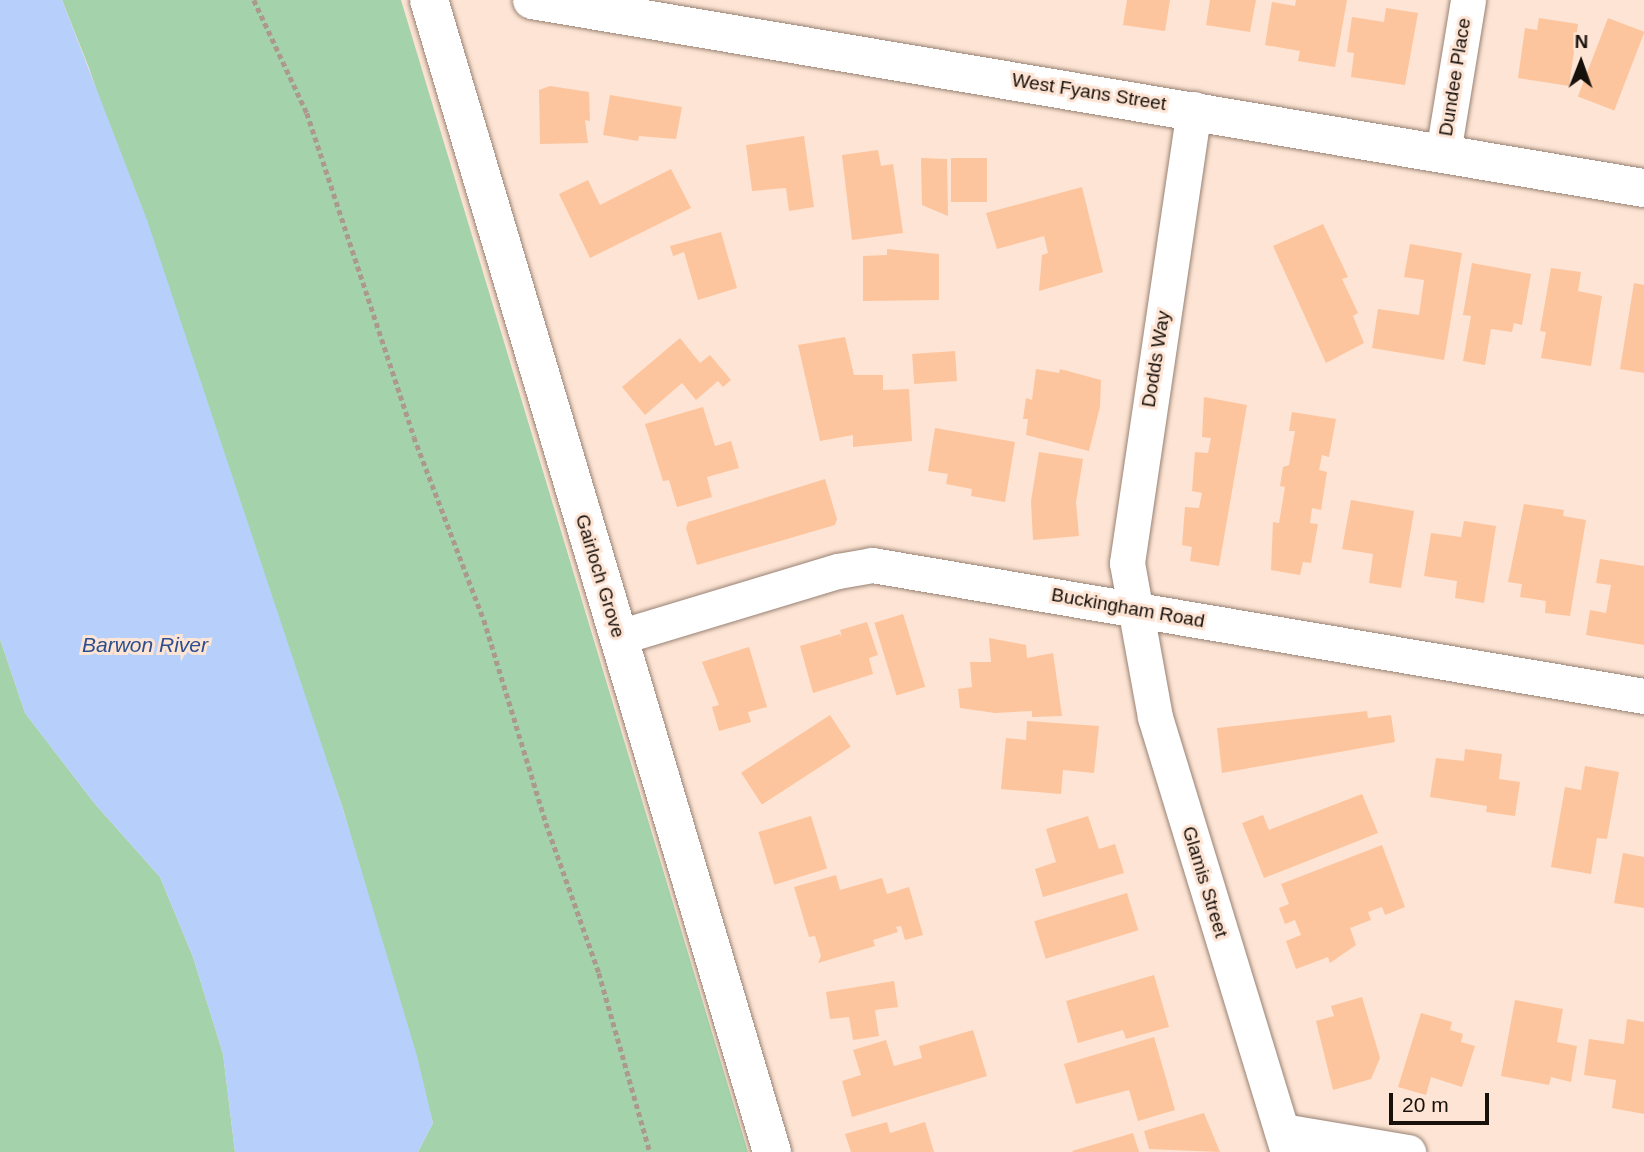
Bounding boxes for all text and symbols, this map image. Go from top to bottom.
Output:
street label: Dundee Place [1434,16,1476,138]
north arrow [1546,28,1616,98]
text: N [1574,31,1588,52]
street label: West Fyans Street [1010,69,1168,115]
street label: Dodds Way [1137,309,1175,409]
street label: Gairloch Grove [570,512,630,640]
street label: Buckingham Road [1050,583,1206,633]
water label: Barwon River [82,632,208,658]
street label: Glamis Street [1177,824,1233,940]
scale bar [1392,1078,1492,1122]
text: 20 m [1402,1093,1449,1116]

